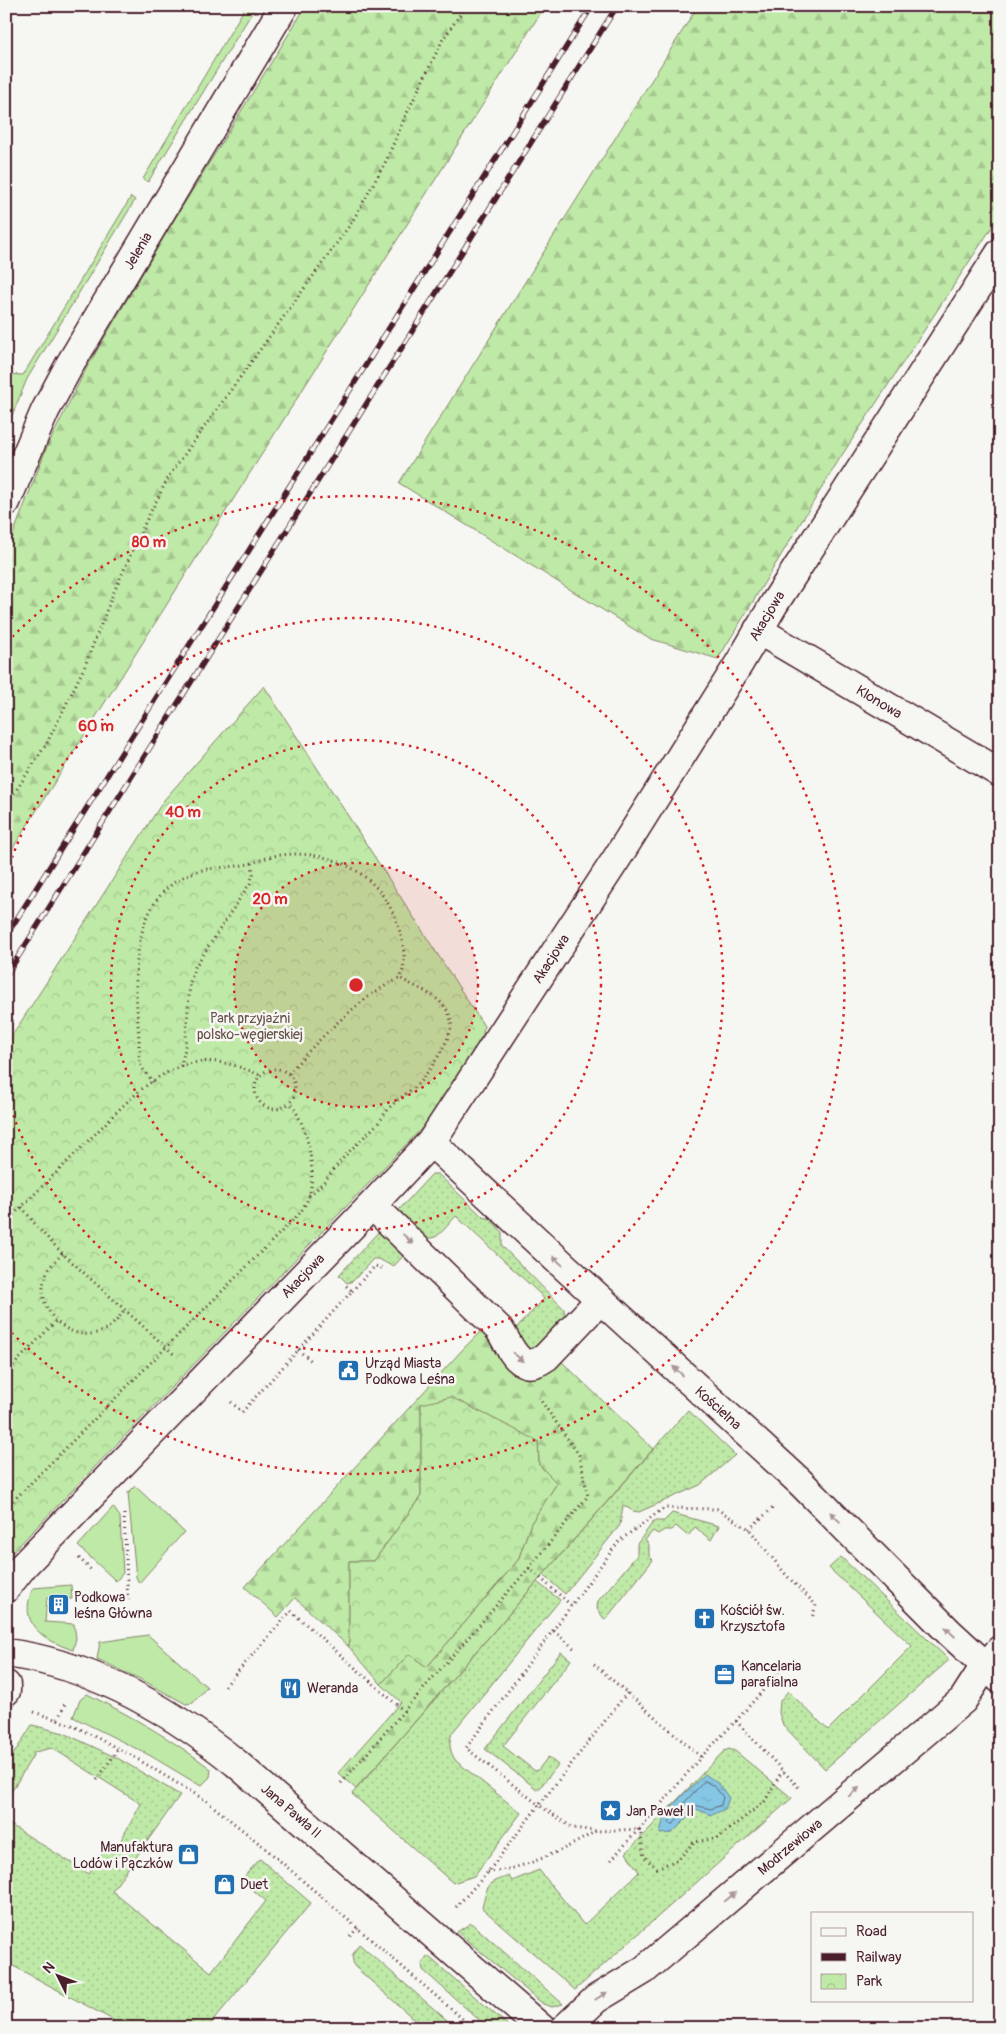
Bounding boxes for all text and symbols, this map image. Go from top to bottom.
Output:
street label: Jelenia [120,229,156,273]
text: 80 m [132,533,166,552]
street label: Akacjowa [746,588,788,644]
street label: Klonowa [853,682,905,722]
text: 60 m [78,717,114,736]
text: 40 m [165,803,201,822]
text: 20 m [252,890,288,909]
street label: Akacjowa [529,931,573,987]
centre of rings [347,976,365,994]
park label: Park przyjaźni polsko-węgierskiej [197,1010,303,1043]
one-way arrow [401,1233,413,1245]
street label: Akacjowa [278,1250,328,1302]
one-way arrow [552,1255,564,1267]
one-way arrow [511,1351,524,1362]
place label: Urząd Miasta Podkowa Leśna [365,1355,455,1388]
public building icon: Urząd Miasta Podkowa Leśna [337,1359,361,1383]
one-way arrow [672,1365,684,1377]
street label: Kościelna [691,1383,745,1433]
one-way arrow [829,1512,841,1524]
place label: Podkowa leśna Główna [74,1589,152,1622]
building icon: Podkowa leśna Główna [46,1593,70,1617]
place label: Kościół św. Krzysztofa [720,1602,785,1635]
church icon: Kościół św. Krzysztofa [692,1606,716,1630]
one-way arrow [944,1626,956,1638]
place label: Kancelaria parafialna [741,1658,801,1691]
office icon: Kancelaria parafialna [713,1662,737,1686]
restaurant icon: Weranda [279,1676,303,1700]
place label: Weranda [307,1680,358,1697]
street label: Jana Pawła II [257,1780,325,1842]
one-way arrow [848,1787,861,1798]
place icon: Jan Paweł II [598,1799,622,1823]
place label: Jan Paweł II [626,1803,694,1820]
street label: Modrzewiowa [754,1815,826,1879]
place label: Manufaktura Lodów i Pączków [73,1839,174,1872]
shop icon: Manufaktura Lodów i Pączków [177,1843,201,1867]
shop icon: Duet [212,1872,236,1896]
place label: Duet [240,1876,268,1893]
one-way arrow [724,1892,737,1903]
legend [811,1912,974,2002]
text: Road [856,1922,887,1941]
text: Railway [856,1948,902,1967]
north arrow [32,1952,82,2002]
text: N [39,1958,58,1977]
text: Park [856,1972,883,1991]
one-way arrow [595,1991,608,2000]

